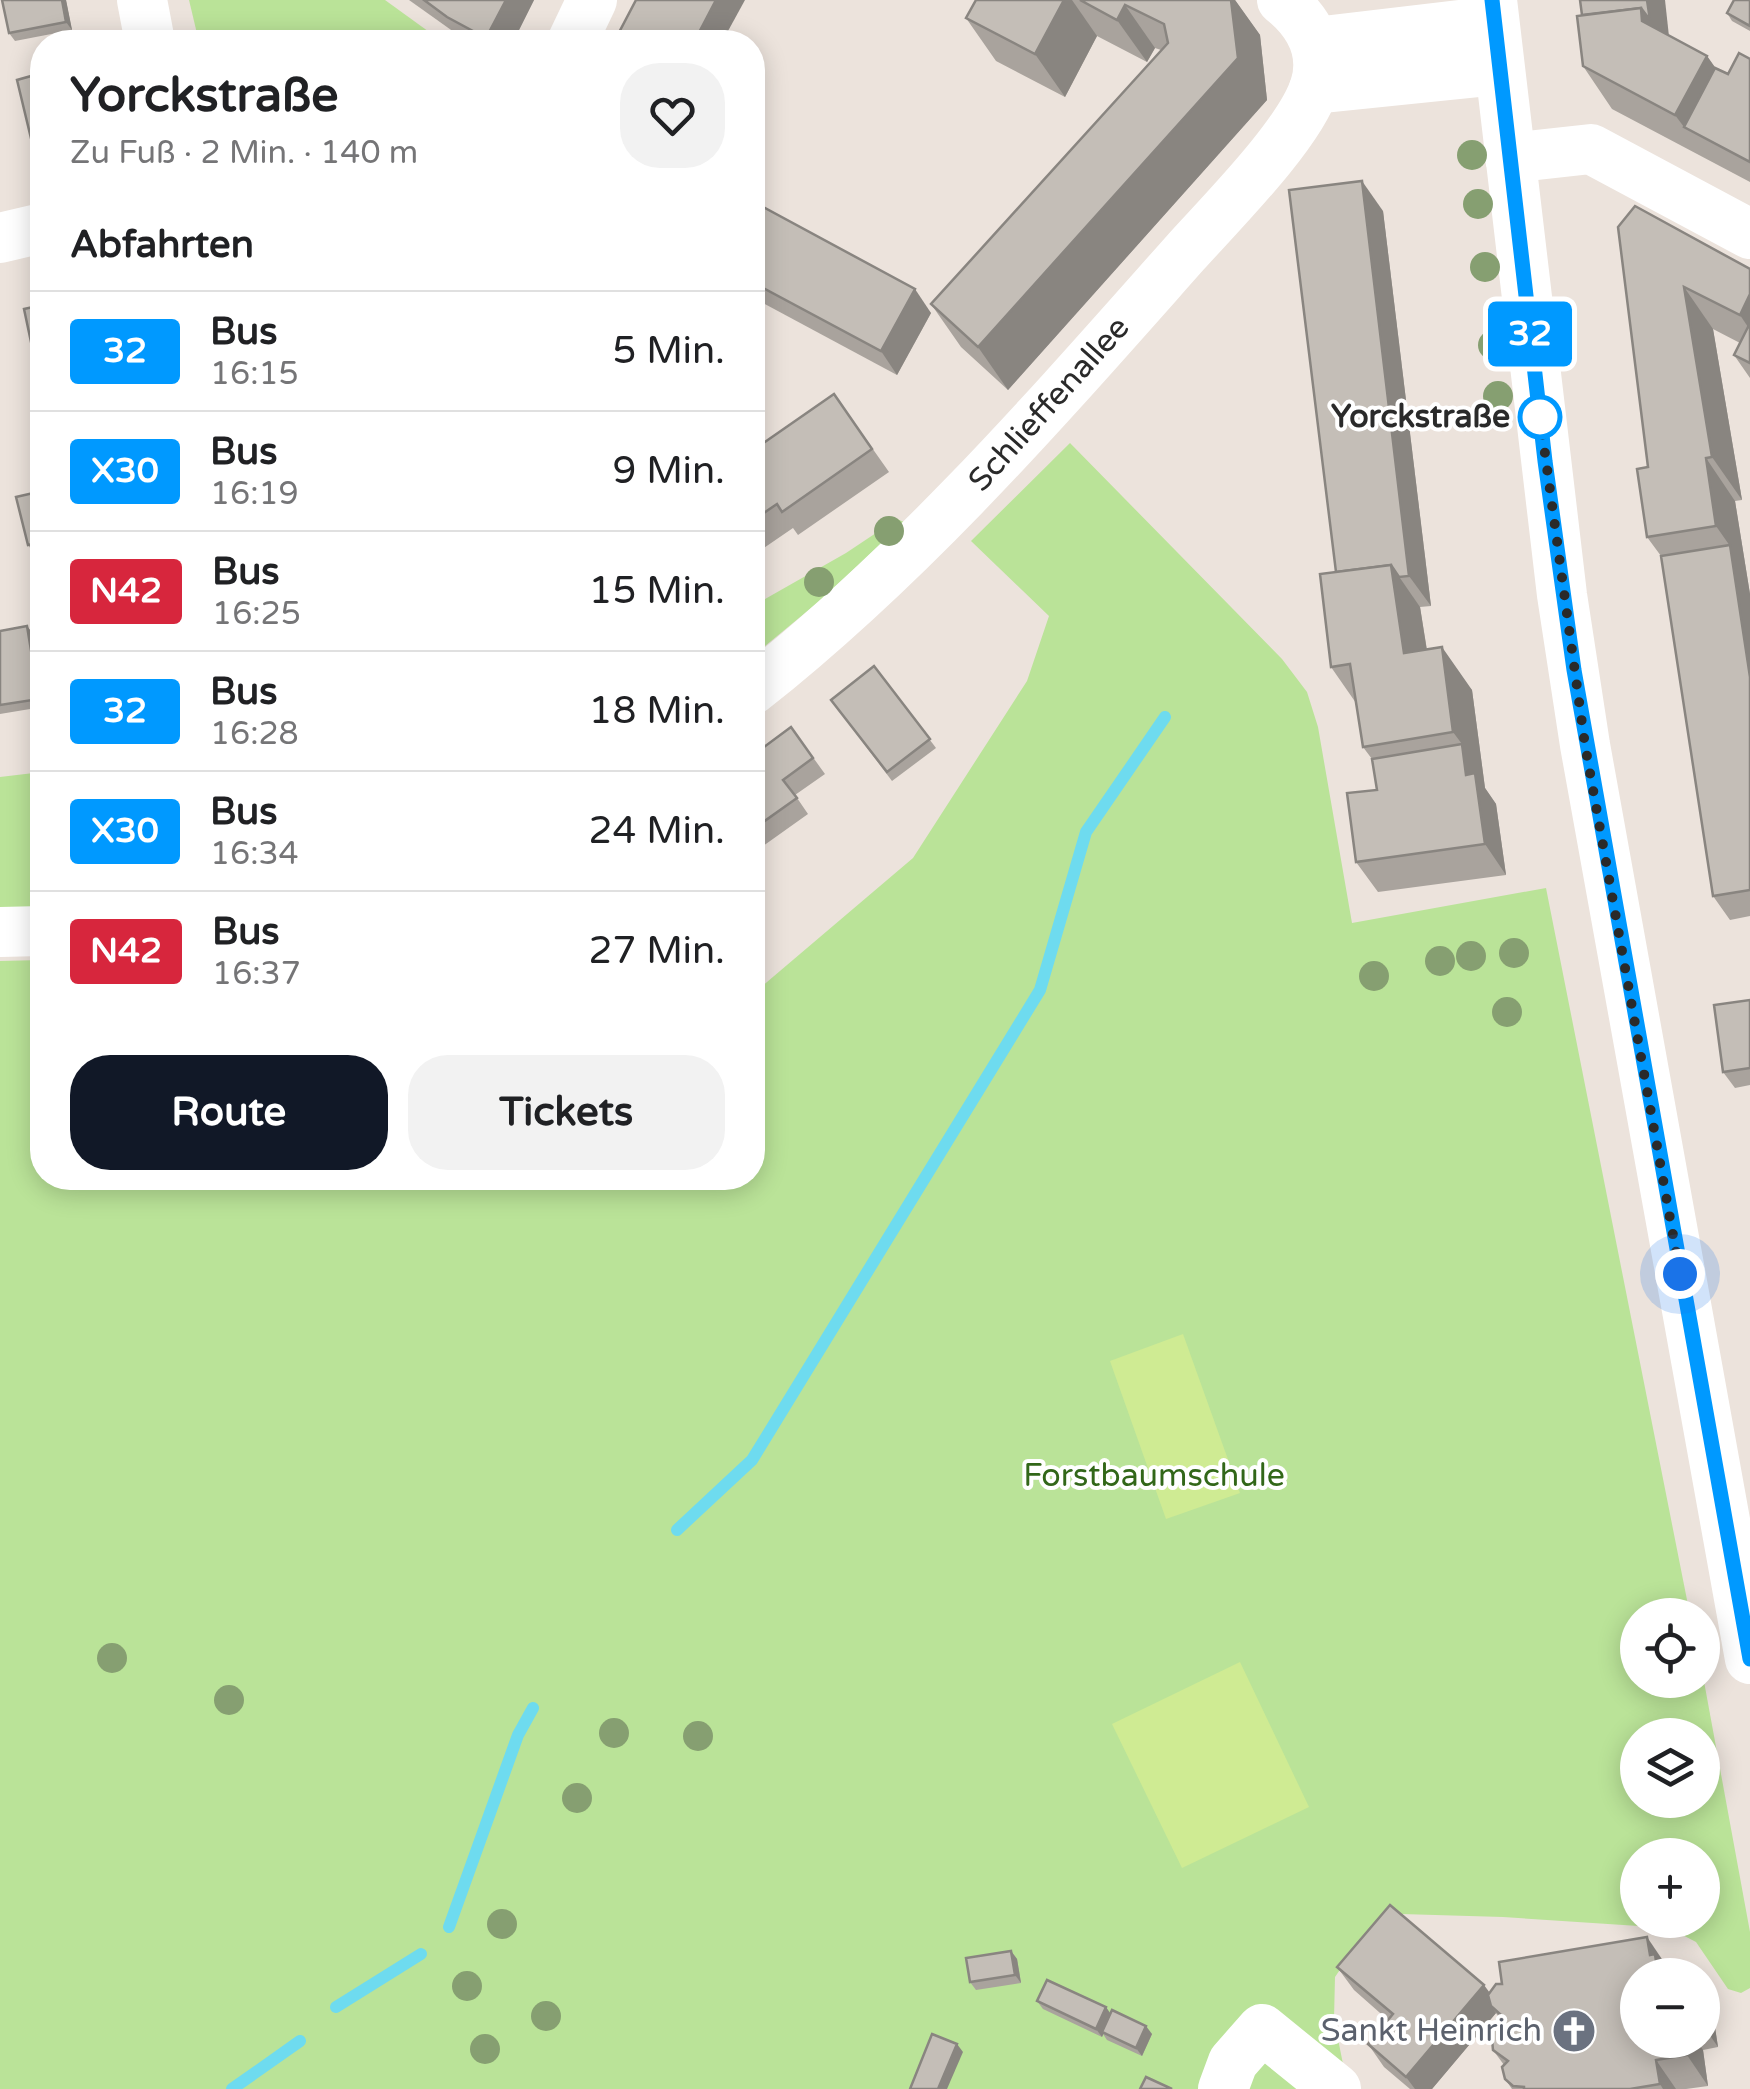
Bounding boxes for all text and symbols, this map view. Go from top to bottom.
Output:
button: heart [620,63,725,168]
text: Yorckstraße [70,67,338,125]
text: Zu Fuß · 2 Min. · 140 m [70,134,418,172]
text: Abfahrten [70,222,254,268]
line badge: 32 [1485,302,1575,366]
text: Bus [210,309,277,355]
street label: Schlieffenallee [961,309,1137,499]
text: 32 [1508,313,1552,355]
text: 5 Min. [612,328,725,374]
text: 32 [103,330,147,372]
text: 16:15 [210,355,299,393]
marker: Yorckstraße [1519,396,1561,438]
place label: Yorckstraße [1331,398,1510,436]
text: Bus [210,429,277,475]
text: 9 Min. [612,448,725,494]
text: X30 [91,450,159,492]
text: 16:19 [210,475,299,513]
text: Bus [212,549,280,595]
text: 15 Min. [589,568,725,614]
text: N42 [90,570,162,612]
text: 16:25 [212,595,301,633]
text: Bus [210,669,277,715]
text: 18 Min. [589,688,725,734]
text: 32 [103,690,147,732]
text: 16:28 [210,715,299,753]
text: Bus [210,789,277,835]
text: 24 Min. [589,808,725,854]
text: X30 [91,810,159,852]
text: 16:34 [210,835,299,873]
text: Bus [212,909,280,955]
text: 27 Min. [589,928,725,974]
text: N42 [90,930,162,972]
text: 16:37 [212,955,301,993]
button: Route [70,1055,388,1170]
button: Tickets [408,1055,725,1170]
your location [1655,1249,1705,1299]
park label: Forstbaumschule [1023,1457,1285,1495]
map controls [1620,1598,1720,2058]
button: locate [1620,1598,1720,1698]
button: layers [1620,1718,1720,1818]
button: + [1620,1838,1720,1938]
button: − [1620,1958,1720,2058]
church icon: Sankt Heinrich [1551,2008,1597,2054]
place label: Sankt Heinrich [1321,2012,1542,2050]

